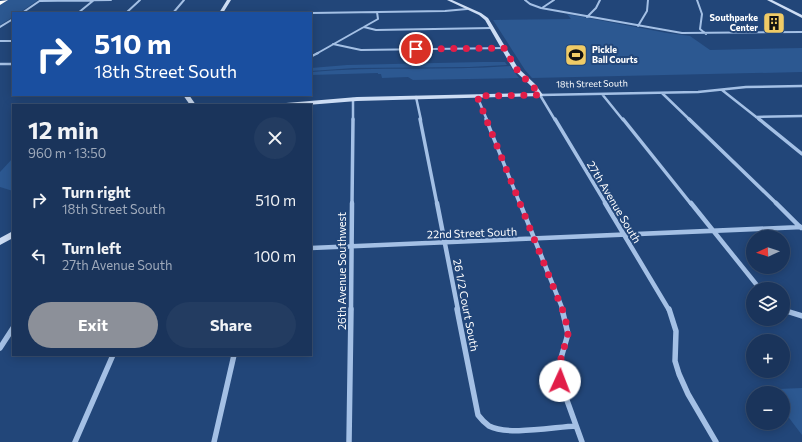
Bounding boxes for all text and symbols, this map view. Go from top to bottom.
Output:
building icon: Southparke Center [761,10,787,36]
place label: Southparke Center [710,12,758,33]
text: 510 m [94,26,171,60]
icon: right [28,28,80,80]
pin [399,32,433,66]
icon: arrive [405,38,427,60]
sports icon: Pickle Ball Courts [563,42,589,68]
place label: Pickle Ball Courts [592,44,638,65]
text: 18th Street South [94,60,237,82]
street label: 18th Street South [556,77,628,90]
text: 12 min [28,115,99,144]
button: close [254,117,296,159]
text: 960 m · 13:50 [28,145,106,161]
street label: 27th Avenue South [585,158,644,245]
text: Turn right [62,183,131,201]
icon: right [28,189,50,211]
text: 510 m [255,191,296,209]
text: 18th Street South [62,201,165,217]
street label: 26th Avenue Southwest [335,211,348,330]
street label: 22nd Street South [427,224,517,241]
north arrow [746,230,790,274]
map controls [746,230,790,430]
text: Turn left [62,239,121,257]
icon: left [28,245,50,267]
text: 100 m [254,247,296,265]
text: 27th Avenue South [62,257,173,273]
street label: 26 1/2 Court South [451,258,482,352]
button: layers [746,282,790,326]
button: Exit [28,302,158,348]
button: Share [166,302,296,348]
button: + [746,334,790,378]
position arrow [539,360,581,402]
button: − [746,386,790,430]

